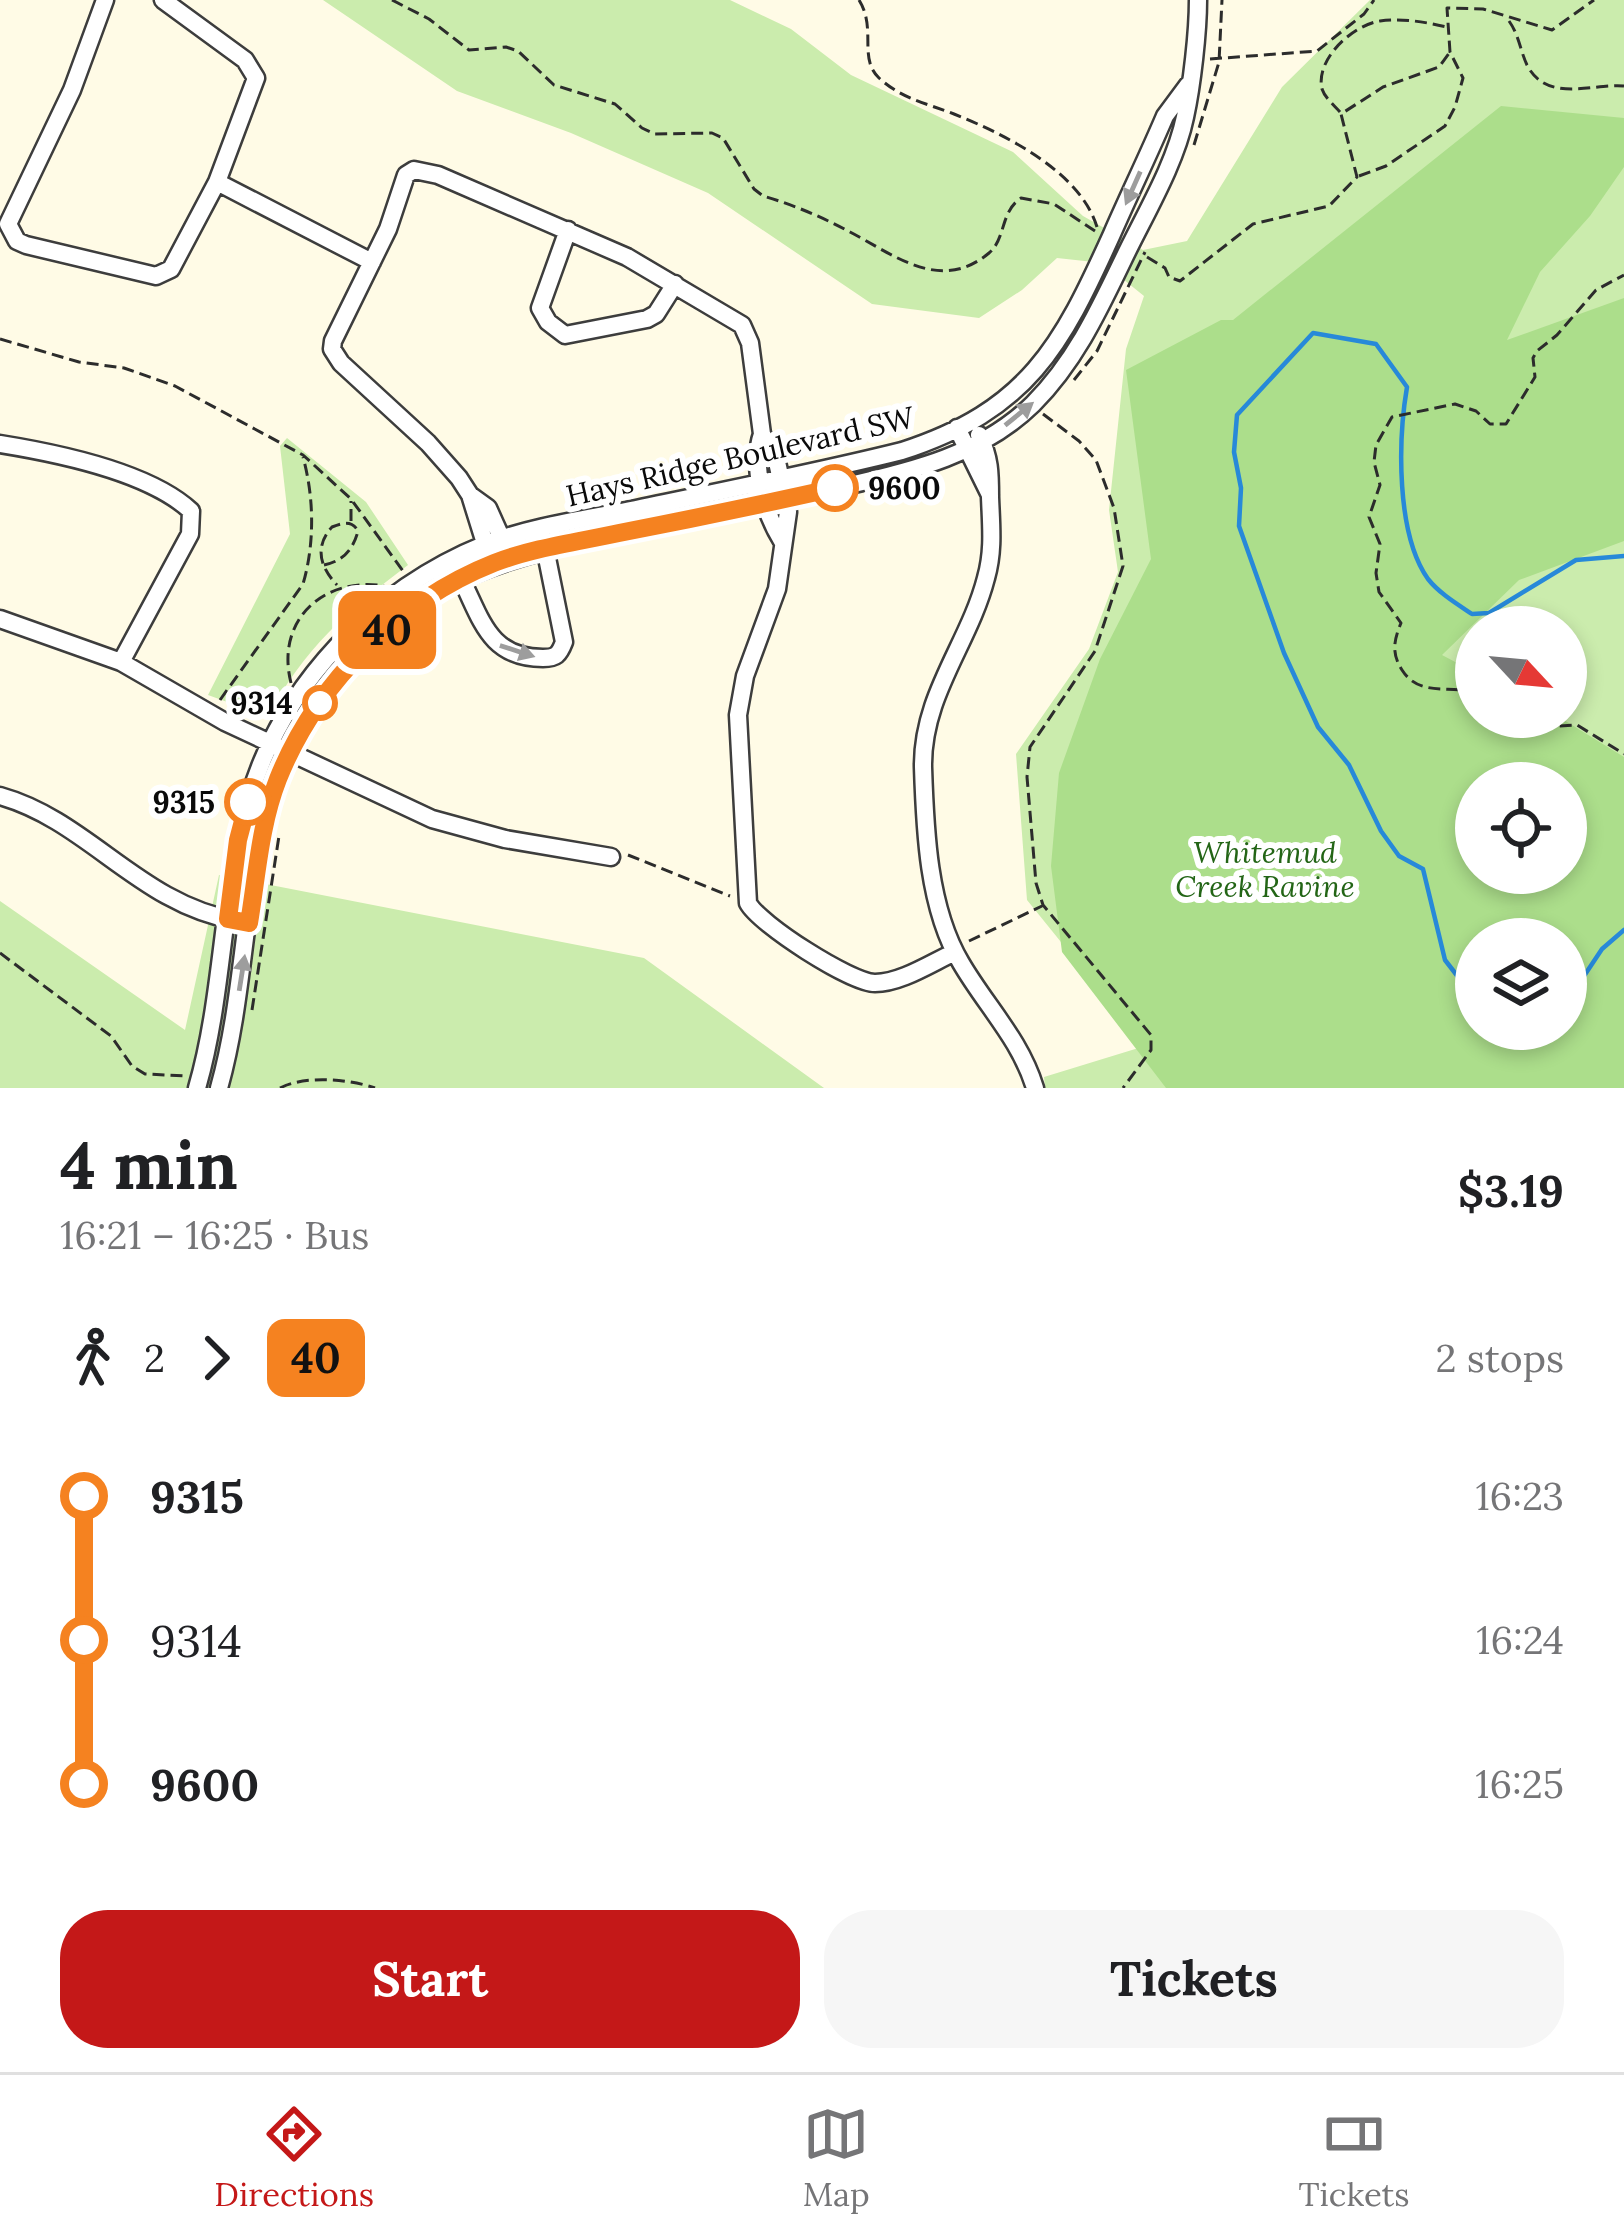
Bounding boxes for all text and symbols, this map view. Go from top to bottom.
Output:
one-way arrow [1122,171,1142,206]
street label: Hays Ridge Boulevard SW [562,397,919,516]
one-way arrow [1004,402,1035,428]
marker: 9600 [813,466,857,510]
place label: 9600 [868,469,941,507]
line badge: 40 [333,591,441,669]
text: 40 [362,603,412,657]
north arrow [1455,606,1587,738]
map controls [1455,606,1587,1050]
one-way arrow [500,643,536,662]
place label: 9314 [230,684,293,722]
marker: 9314 [304,687,336,719]
button: locate [1455,762,1587,894]
marker: 9315 [226,780,270,824]
place label: 9315 [153,783,215,821]
park label: Whitemud Creek Ravine [1175,833,1355,905]
button: layers [1455,918,1587,1050]
one-way arrow [233,954,252,992]
text: 4 min [60,1123,238,1207]
text: $3.19 [1458,1162,1564,1219]
text: 16:21 – 16:25 · Bus [60,1210,369,1260]
icon: walk [60,1325,126,1391]
icon: forward [183,1325,249,1391]
text: 40 [291,1331,341,1385]
text: 2 [144,1333,165,1383]
text: 2 stops [1435,1333,1564,1383]
text: 9315 [150,1468,244,1525]
text: 16:23 [1475,1471,1564,1521]
text: 9314 [150,1612,242,1669]
text: 16:24 [1476,1615,1564,1665]
text: 9600 [150,1756,259,1813]
text: 16:25 [1475,1759,1564,1809]
button: Start [60,1910,800,2048]
button: Tickets [824,1910,1564,2048]
tab: Directions [214,2101,374,2215]
tab: Map [803,2101,870,2215]
tab: Tickets [1298,2101,1410,2215]

